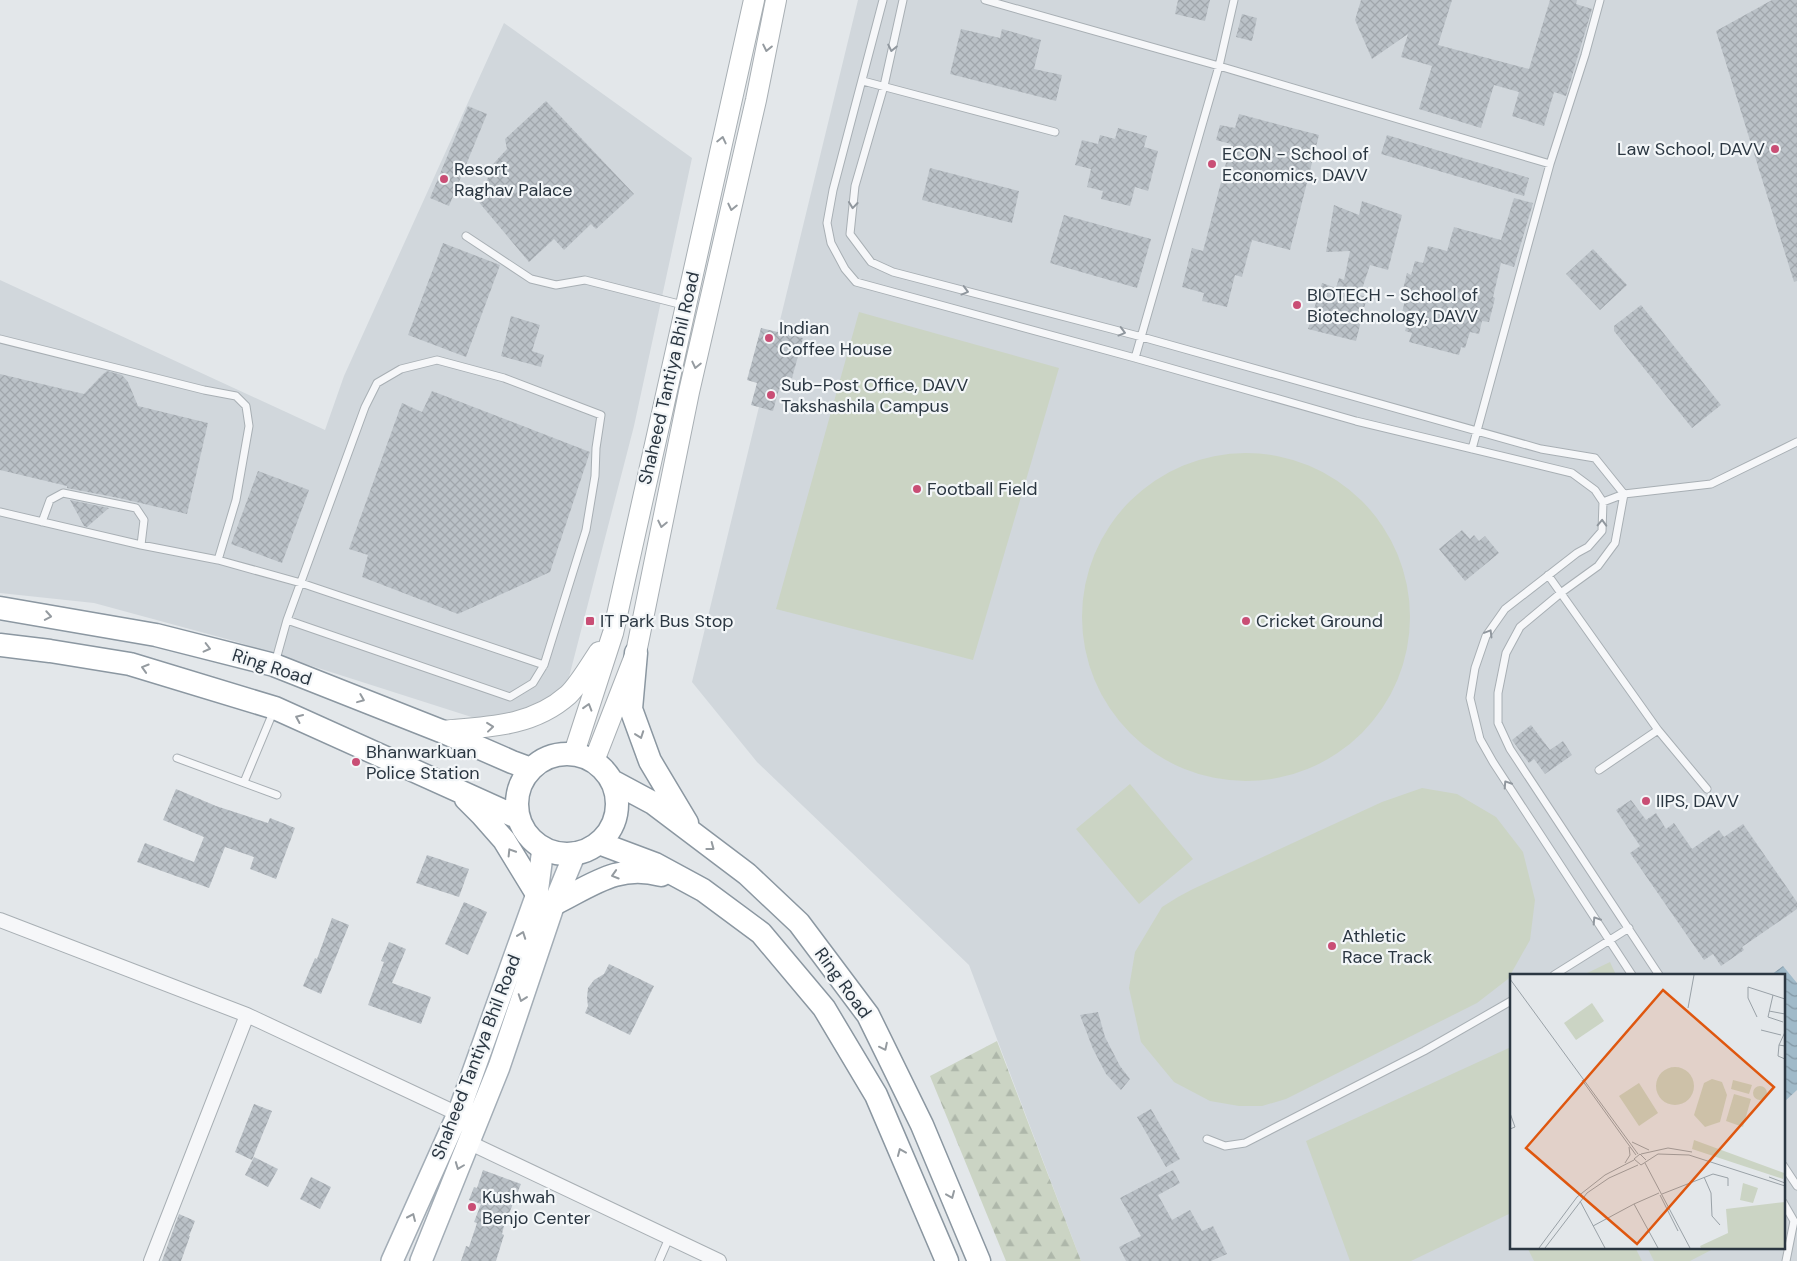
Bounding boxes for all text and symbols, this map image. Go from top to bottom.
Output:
one-way arrow [762,43,772,52]
one-way arrow [887,43,898,52]
one-way arrow [716,136,727,145]
place label: Law School, DAVV [1617,137,1765,161]
place label: ECON - School of Economics, DAVV [1222,142,1369,187]
marker: Law School, DAVV [1769,143,1781,155]
place label: Resort Raghav Palace [454,157,573,202]
marker: ECON - School of Economics, DAVV [1206,158,1218,170]
marker: Resort Raghav Palace [438,173,450,185]
one-way arrow [848,201,859,209]
one-way arrow [727,202,738,211]
street label: Shaheed Tantiya Bhil Road [633,269,705,487]
place label: BIOTECH - School of Biotechnology, DAVV [1307,283,1478,328]
one-way arrow [961,285,969,296]
marker: BIOTECH - School of Biotechnology, DAVV [1291,299,1303,311]
place label: Indian Coffee House [779,316,892,361]
one-way arrow [1118,326,1127,337]
marker: Indian Coffee House [763,332,775,344]
one-way arrow [691,360,702,369]
place label: Sub-Post Office, DAVV Takshashila Campus [781,373,968,418]
marker: Sub-Post Office, DAVV Takshashila Campus [765,389,777,401]
place label: Football Field [927,477,1038,501]
marker: Football Field [911,483,923,495]
one-way arrow [1597,518,1608,526]
one-way arrow [657,519,668,528]
place label: IT Park Bus Stop [600,609,734,633]
place label: Cricket Ground [1256,609,1383,633]
one-way arrow [44,611,52,621]
marker: IT Park Bus Stop [584,615,596,627]
marker: Cricket Ground [1240,615,1252,627]
one-way arrow [1483,630,1493,639]
one-way arrow [203,642,212,653]
street label: Ring Road [229,643,315,691]
one-way arrow [141,664,149,674]
one-way arrow [356,693,365,703]
one-way arrow [582,703,592,711]
one-way arrow [295,714,304,725]
one-way arrow [486,722,494,733]
one-way arrow [634,730,644,738]
place label: Bhanwarkuan Police Station [366,740,480,785]
marker: Bhanwarkuan Police Station [350,756,362,768]
one-way arrow [1503,780,1513,789]
place label: IIPS, DAVV [1656,789,1739,813]
marker: IIPS, DAVV [1640,795,1652,807]
one-way arrow [705,841,714,849]
one-way arrow [508,849,518,858]
one-way arrow [611,870,619,880]
one-way arrow [1592,916,1602,925]
place label: Athletic Race Track [1342,924,1432,969]
one-way arrow [516,931,526,940]
marker: Athletic Race Track [1326,940,1338,952]
street label: Ring Road [809,943,877,1023]
street label: Shaheed Tantiya Bhil Road [426,951,526,1163]
inset map [1510,974,1784,1248]
one-way arrow [518,993,528,1001]
one-way arrow [878,1042,888,1051]
one-way arrow [896,1148,907,1157]
one-way arrow [455,1161,465,1170]
place label: Kushwah Benjo Center [482,1185,591,1230]
one-way arrow [945,1190,956,1199]
marker: Kushwah Benjo Center [466,1201,478,1213]
one-way arrow [406,1213,417,1222]

